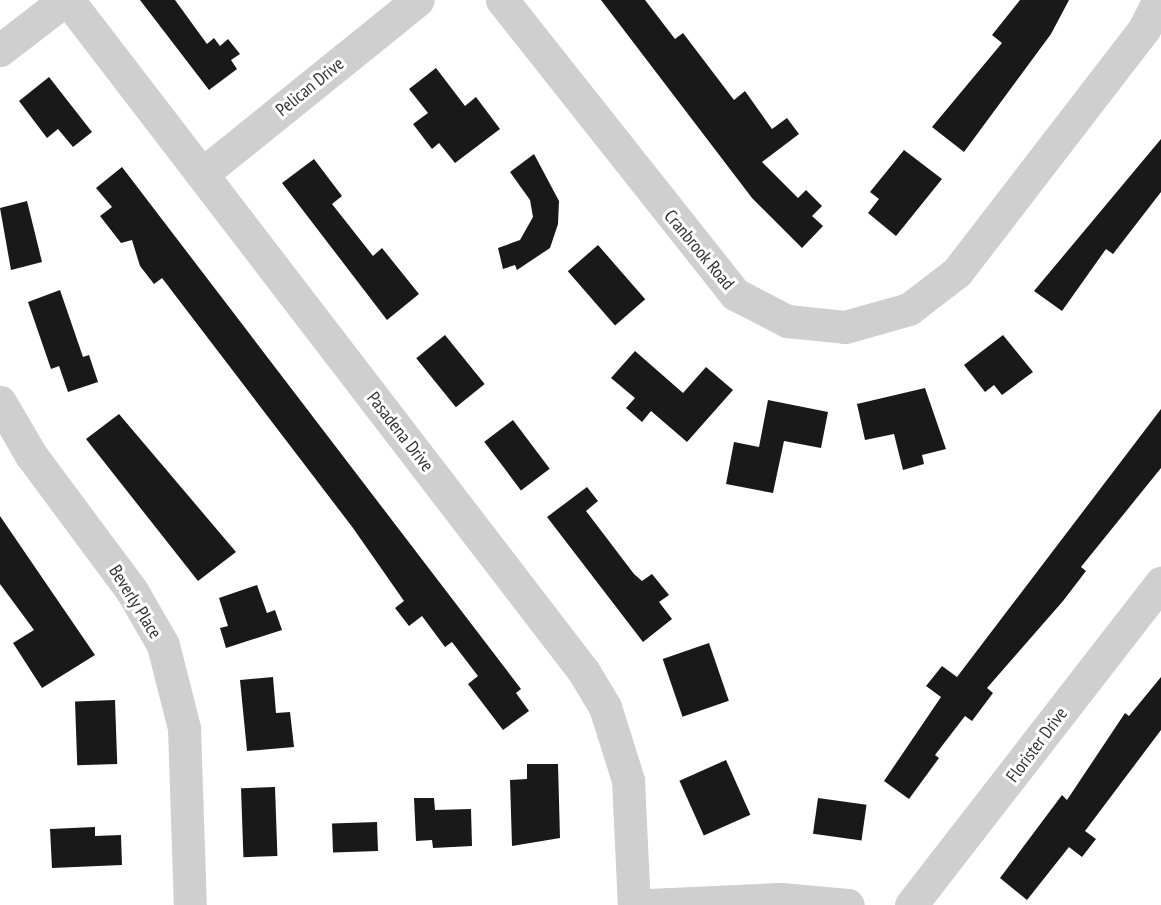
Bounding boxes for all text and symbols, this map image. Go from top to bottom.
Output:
street label: Pelican Drive [272,53,348,121]
street label: Cranbrook Road [659,206,739,294]
street label: Pasadena Drive [362,388,438,476]
street label: Beverly Place [104,561,166,643]
street label: Florister Drive [1002,703,1072,787]

